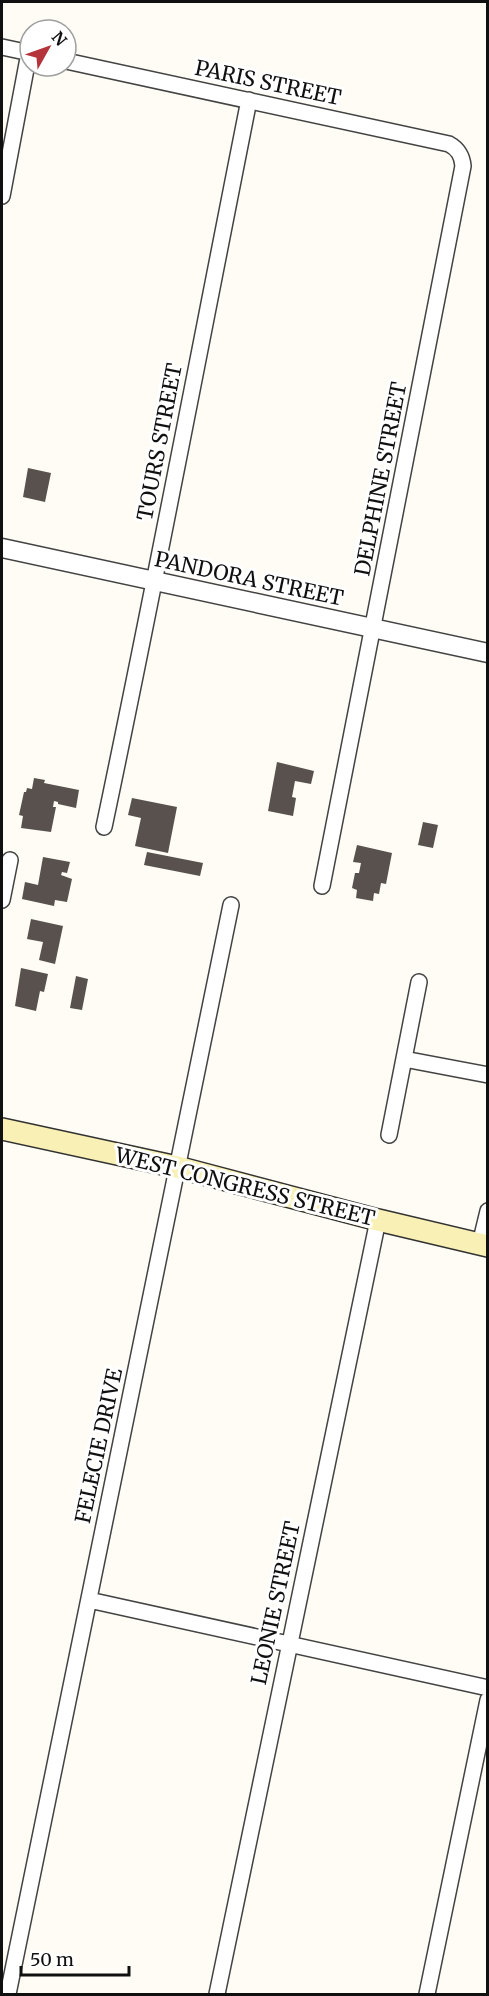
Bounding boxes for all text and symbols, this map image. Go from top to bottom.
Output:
north arrow [18,18,78,78]
text: N [48,27,71,50]
street label: PARIS STREET [193,54,344,111]
street label: TOURS STREET [131,360,188,523]
street label: DELPHINE STREET [348,379,413,578]
street label: PANDORA STREET [152,545,346,612]
street label: WEST CONGRESS STREET [112,1141,378,1232]
street label: FELECIE DRIVE [69,1365,128,1526]
street label: LEONIE STREET [245,1518,306,1687]
scale bar [21,1939,129,1977]
text: 50 m [30,1948,74,1971]

